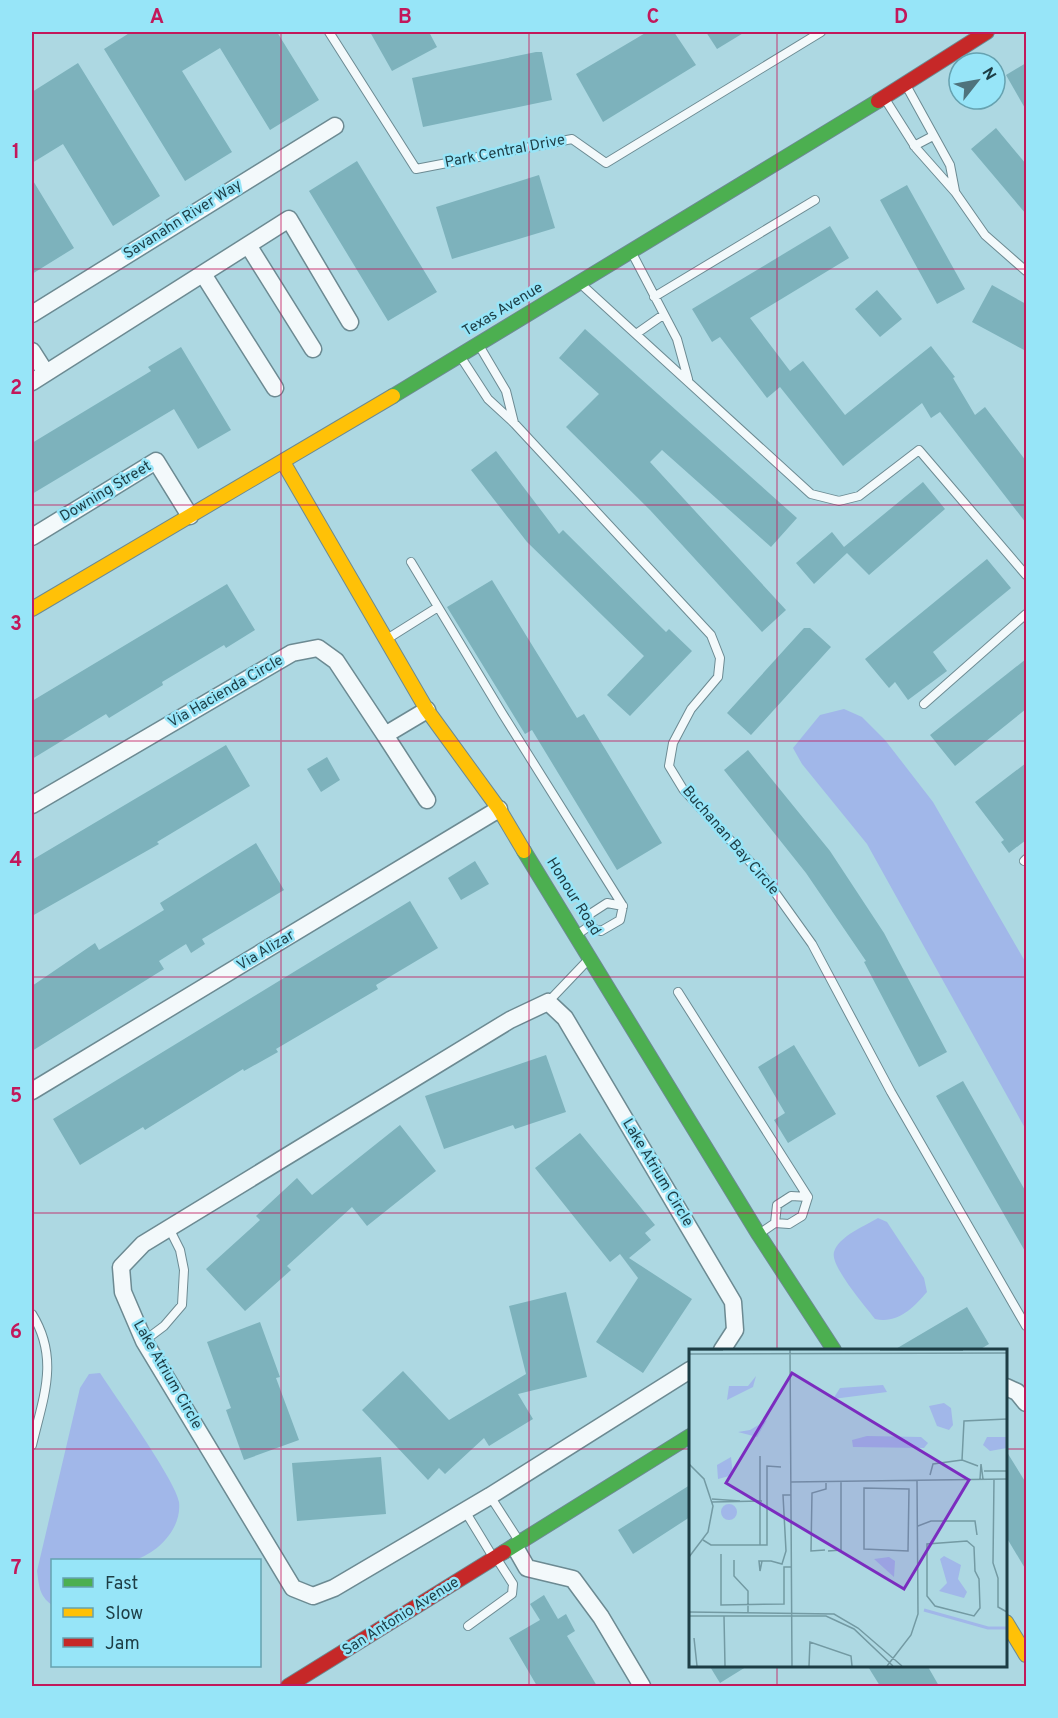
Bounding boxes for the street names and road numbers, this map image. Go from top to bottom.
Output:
street label: Park Central Drive [443,131,567,173]
street label: Savanahn River Way [120,176,246,264]
street label: Texas Avenue [459,279,547,341]
street label: Downing Street [57,457,155,527]
street label: Via Hacienda Circle [165,651,287,733]
street label: Buchanan Bay Circle [677,782,783,900]
street label: Honour Road [541,854,605,940]
street label: Via Alizar [234,926,298,976]
street label: Lake Atrium Circle [617,1116,697,1230]
street label: Lake Atrium Circle [128,1317,206,1433]
street label: San Antonio Avenue [339,1573,463,1661]

